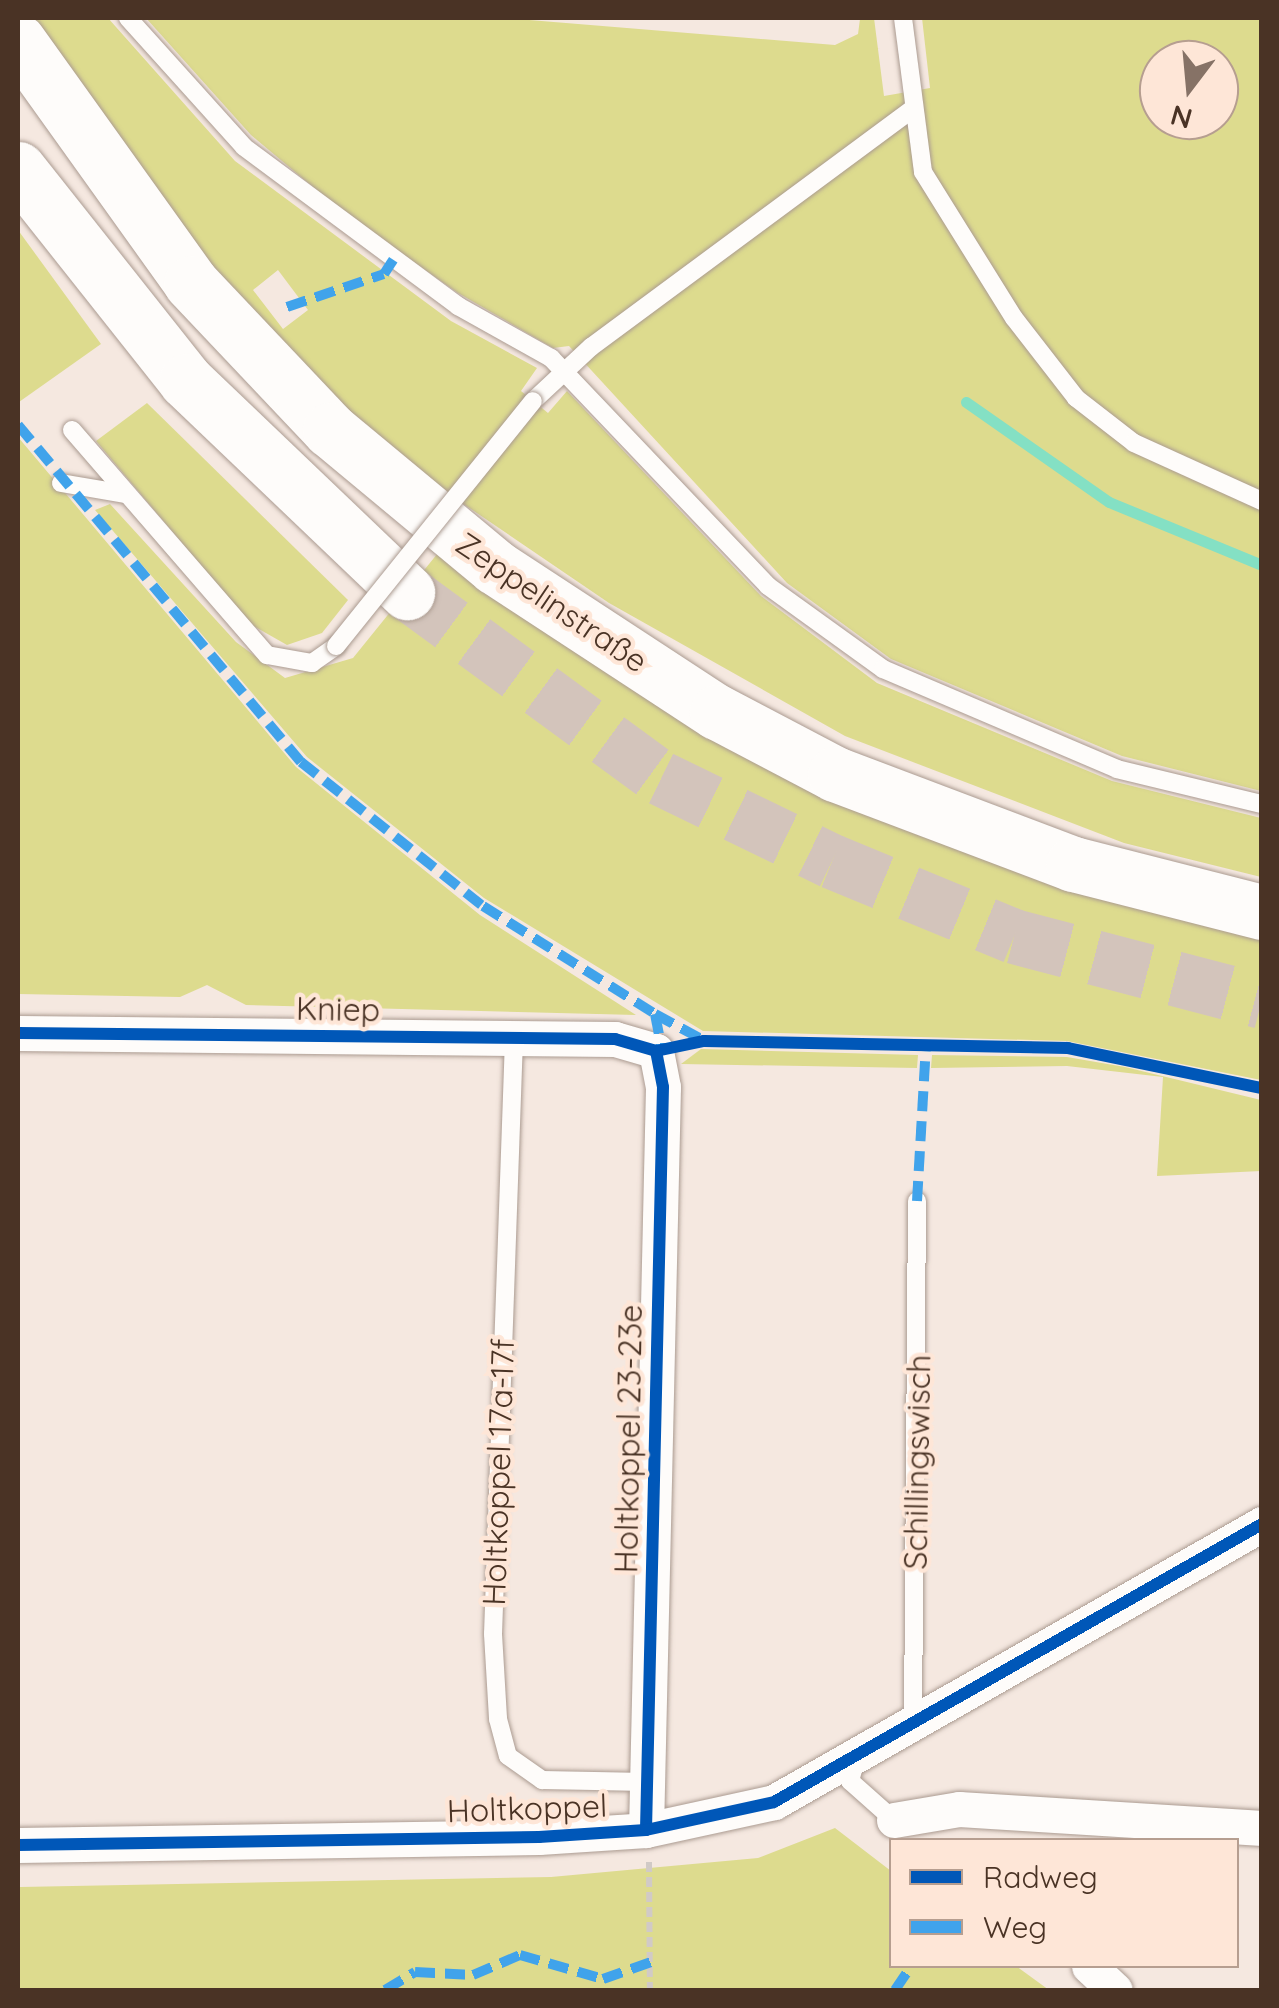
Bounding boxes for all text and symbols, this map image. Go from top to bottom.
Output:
north arrow [1139,40,1239,140]
text: N [1166,98,1196,137]
street label: Zeppelinstraße [449,524,655,680]
street label: Kniep [296,989,380,1029]
street label: Holtkoppel 23-23e [606,1304,650,1574]
street label: Holtkoppel 17a-17f [474,1338,522,1606]
street label: Schillingswisch [896,1354,938,1570]
street label: Holtkoppel [446,1786,608,1830]
legend [889,1838,1239,1968]
text: Radweg [983,1858,1098,1896]
text: Weg [983,1908,1047,1946]

